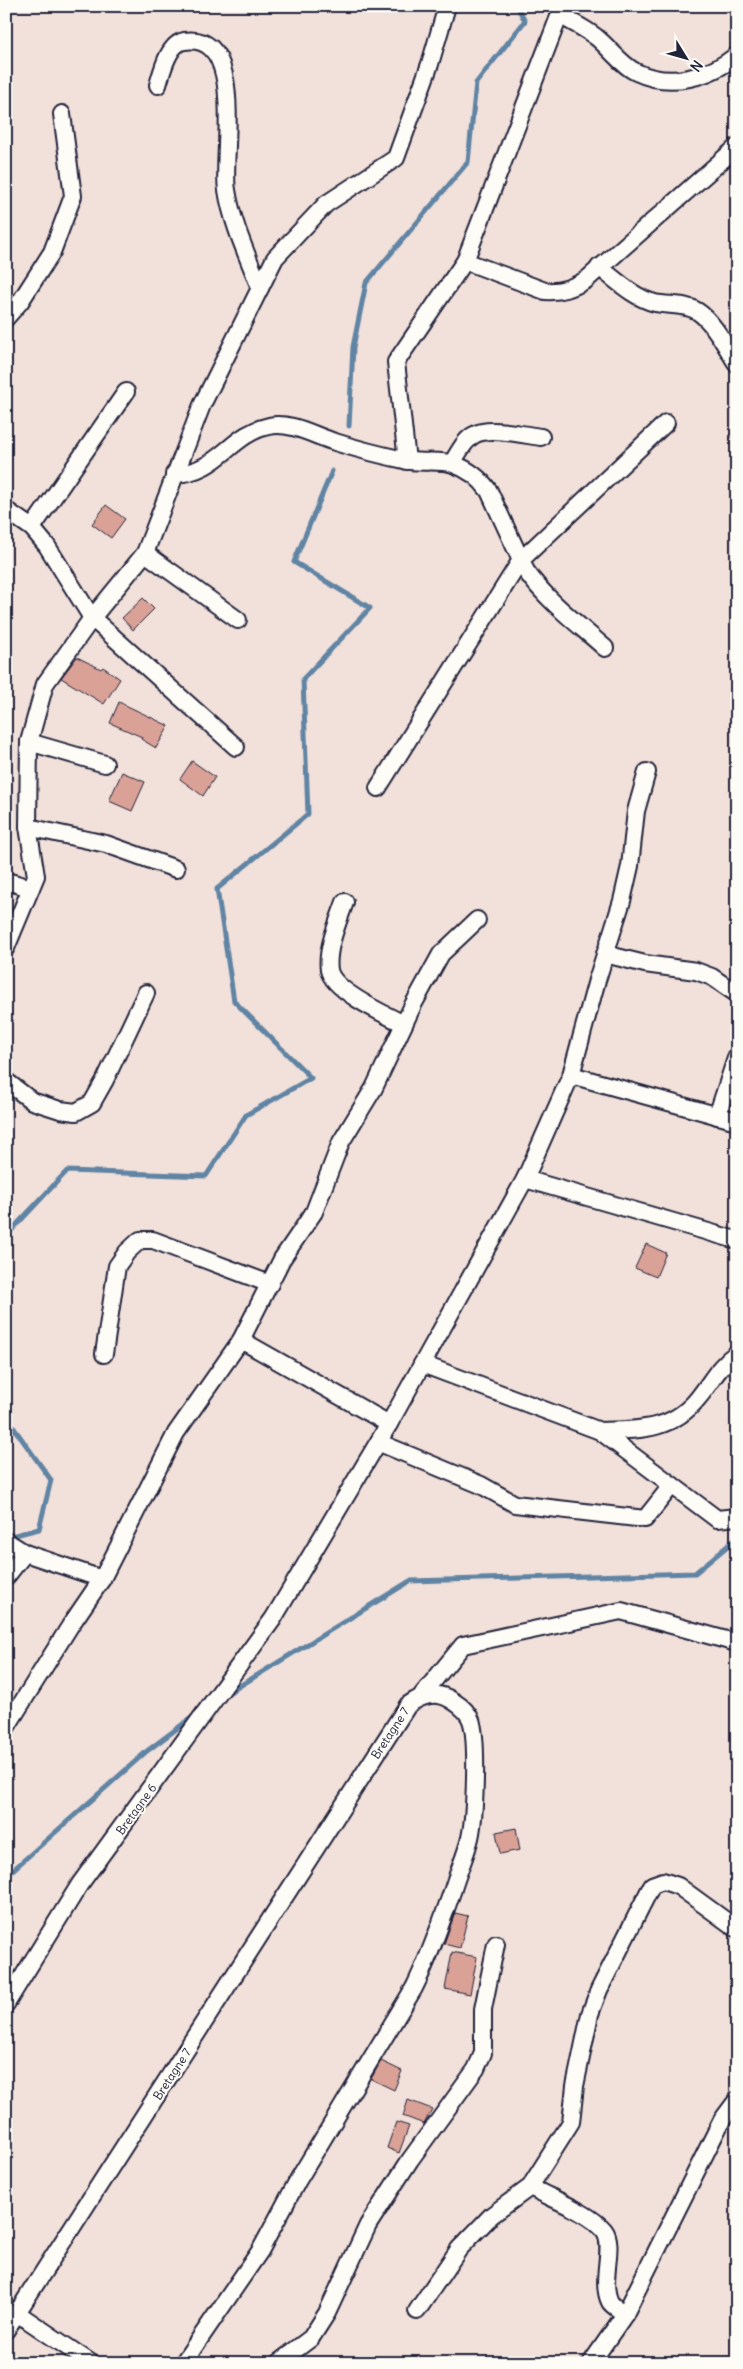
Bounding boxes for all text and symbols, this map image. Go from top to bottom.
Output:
north arrow [660,32,710,82]
text: N [686,57,706,75]
street label: Bretagne 7 [368,1704,412,1762]
street label: Bretagne 6 [112,1780,160,1838]
street label: Bretagne 7 [150,2045,194,2103]

